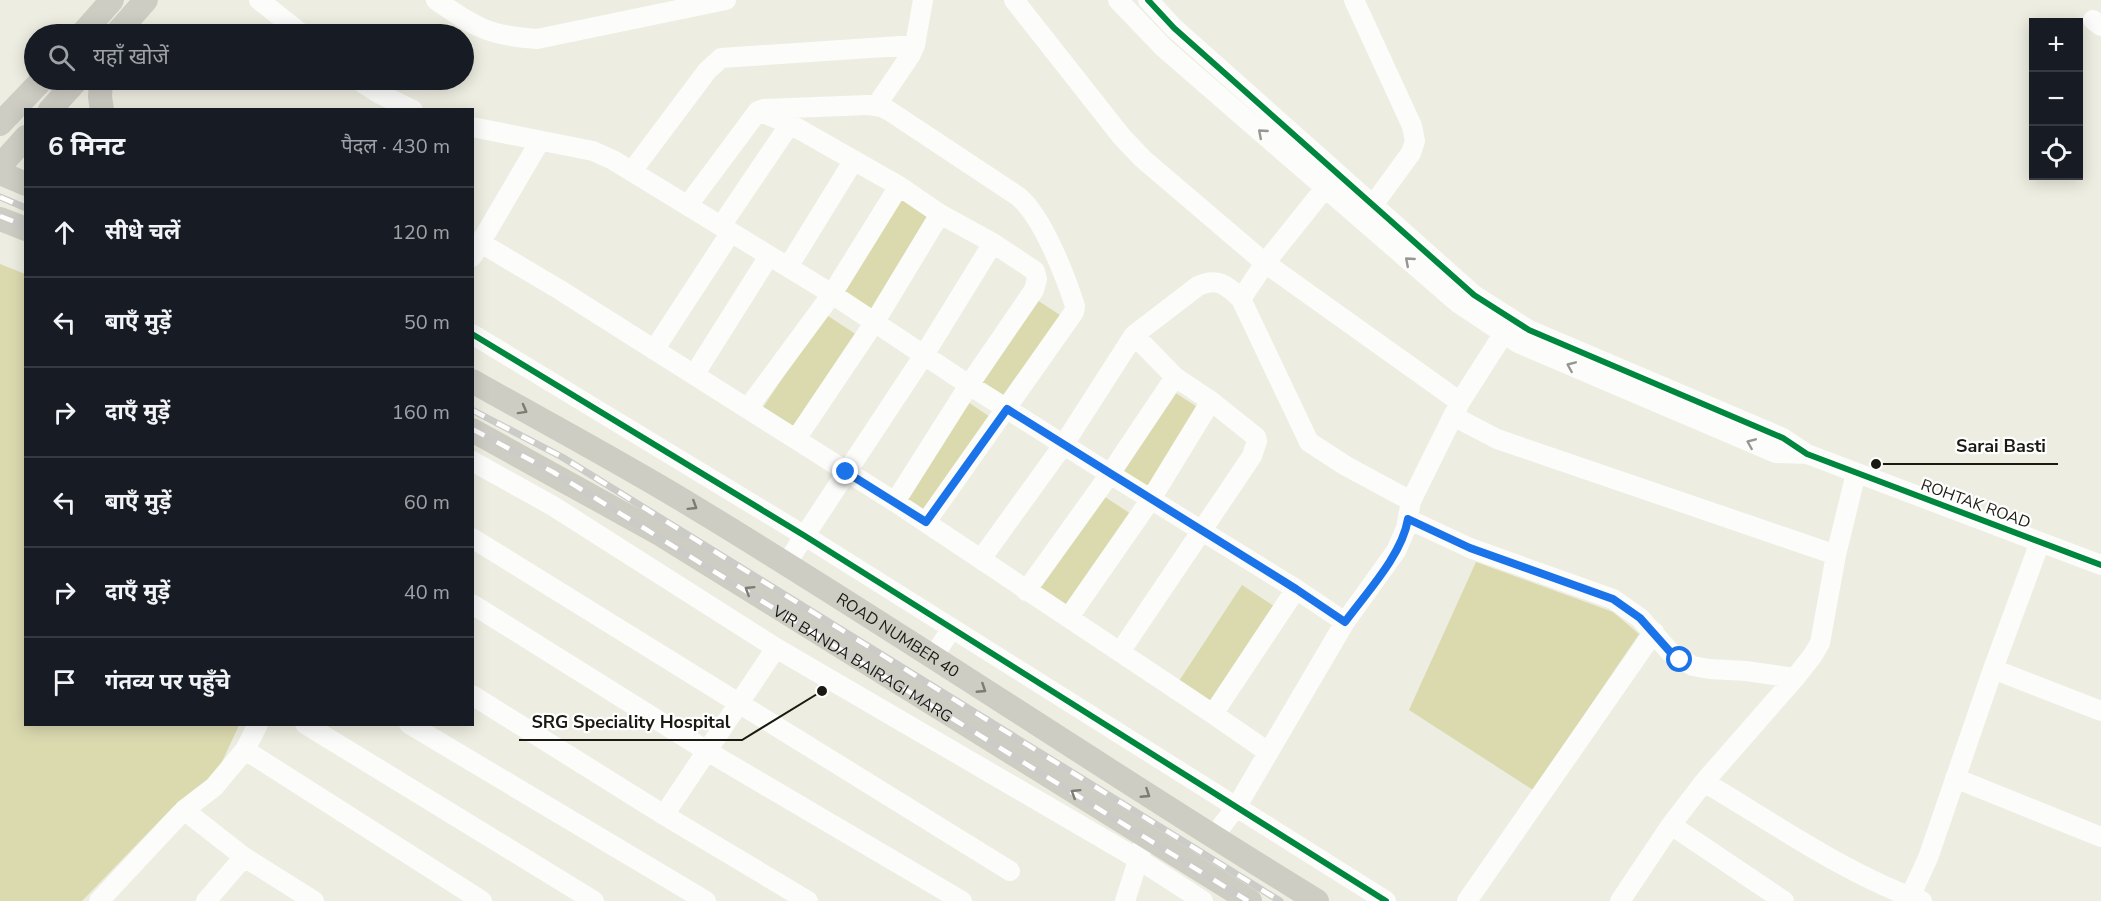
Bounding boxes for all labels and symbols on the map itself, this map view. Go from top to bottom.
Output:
one-way arrow [1258,129,1269,140]
one-way arrow [1405,257,1416,268]
one-way arrow [1567,361,1578,373]
one-way arrow [517,403,528,414]
callout: Sarai Basti [1944,428,2058,464]
text: Sarai Basti [1956,434,2046,458]
one-way arrow [1746,438,1757,450]
route end [832,458,858,484]
street label: ROHTAK ROAD [1918,474,2034,534]
one-way arrow [687,499,697,511]
one-way arrow [745,585,755,597]
street label: ROAD NUMBER 40 [832,588,963,683]
street label: VIR BANDA BAIRAGI MARG [767,600,957,728]
route start [1666,646,1692,672]
one-way arrow [976,681,986,693]
callout: SRG Speciality Hospital [519,704,742,740]
text: SRG Speciality Hospital [531,710,731,734]
one-way arrow [1140,787,1150,799]
one-way arrow [1071,788,1081,800]

